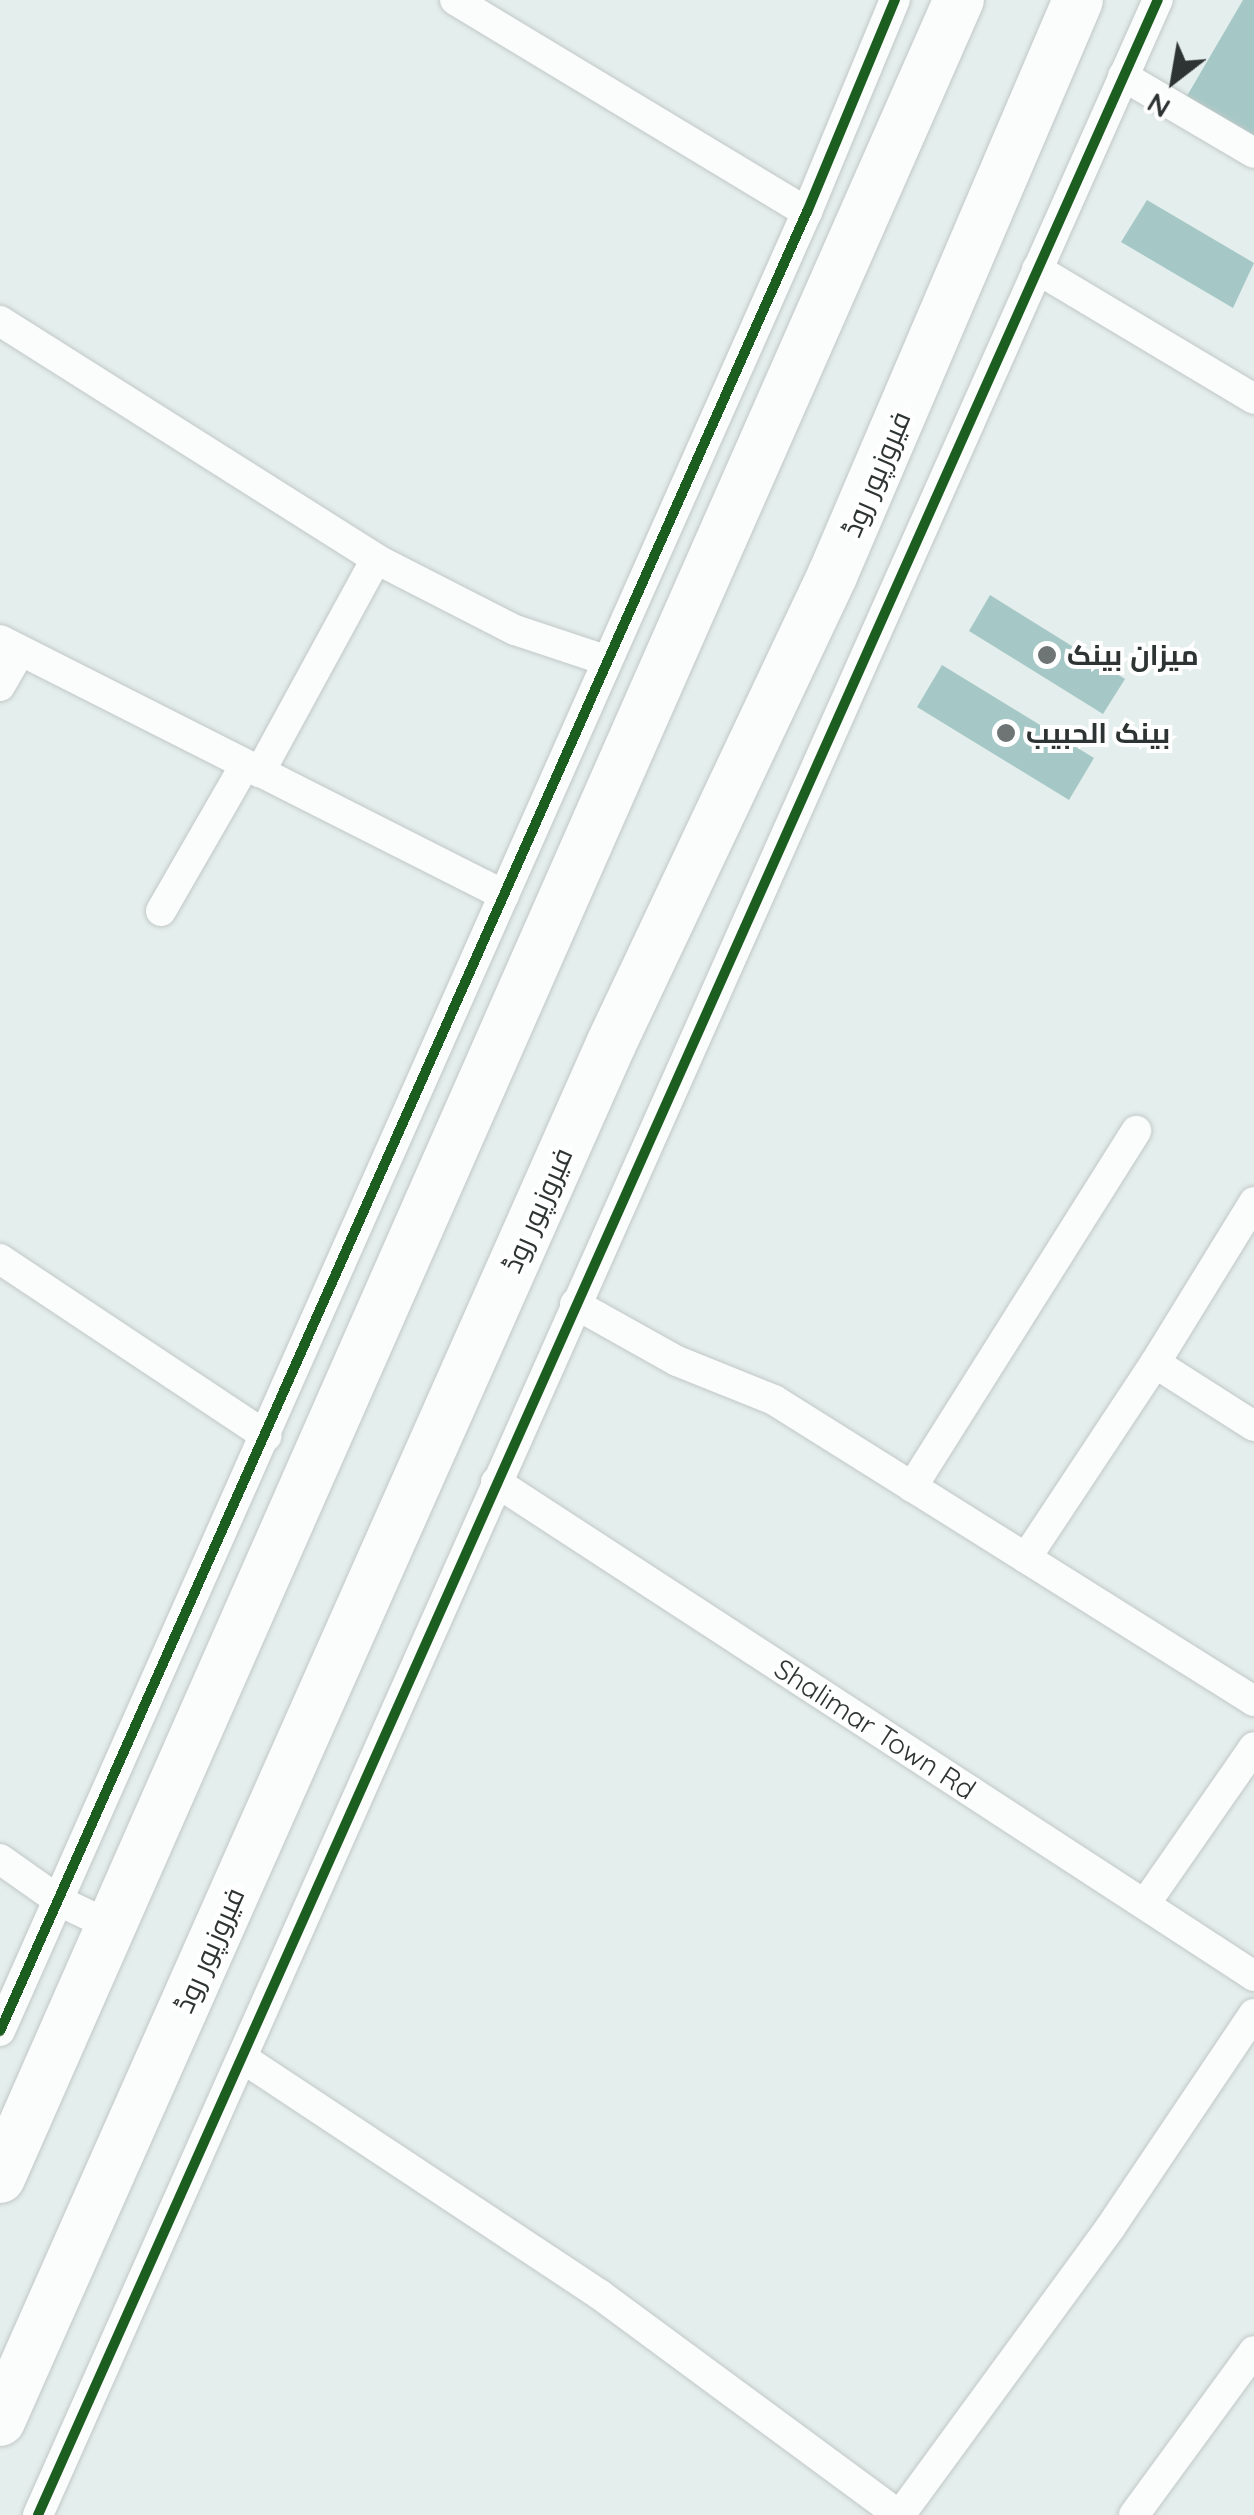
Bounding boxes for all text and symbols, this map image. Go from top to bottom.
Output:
north arrow [1124,30,1224,130]
text: N [1140,86,1176,126]
street label: فیروزپور روڈ [834,406,918,542]
place label: میزان بینک [1067,638,1199,672]
marker: میزان بینک [1036,644,1058,666]
place label: بينک الحبيب [1026,716,1170,750]
marker: بينک الحبيب [995,722,1017,744]
street label: فیروزپور روڈ [495,1142,579,1278]
street label: Shalimar Town Rd [768,1651,982,1807]
street label: فیروزپور روڈ [167,1882,251,2018]

